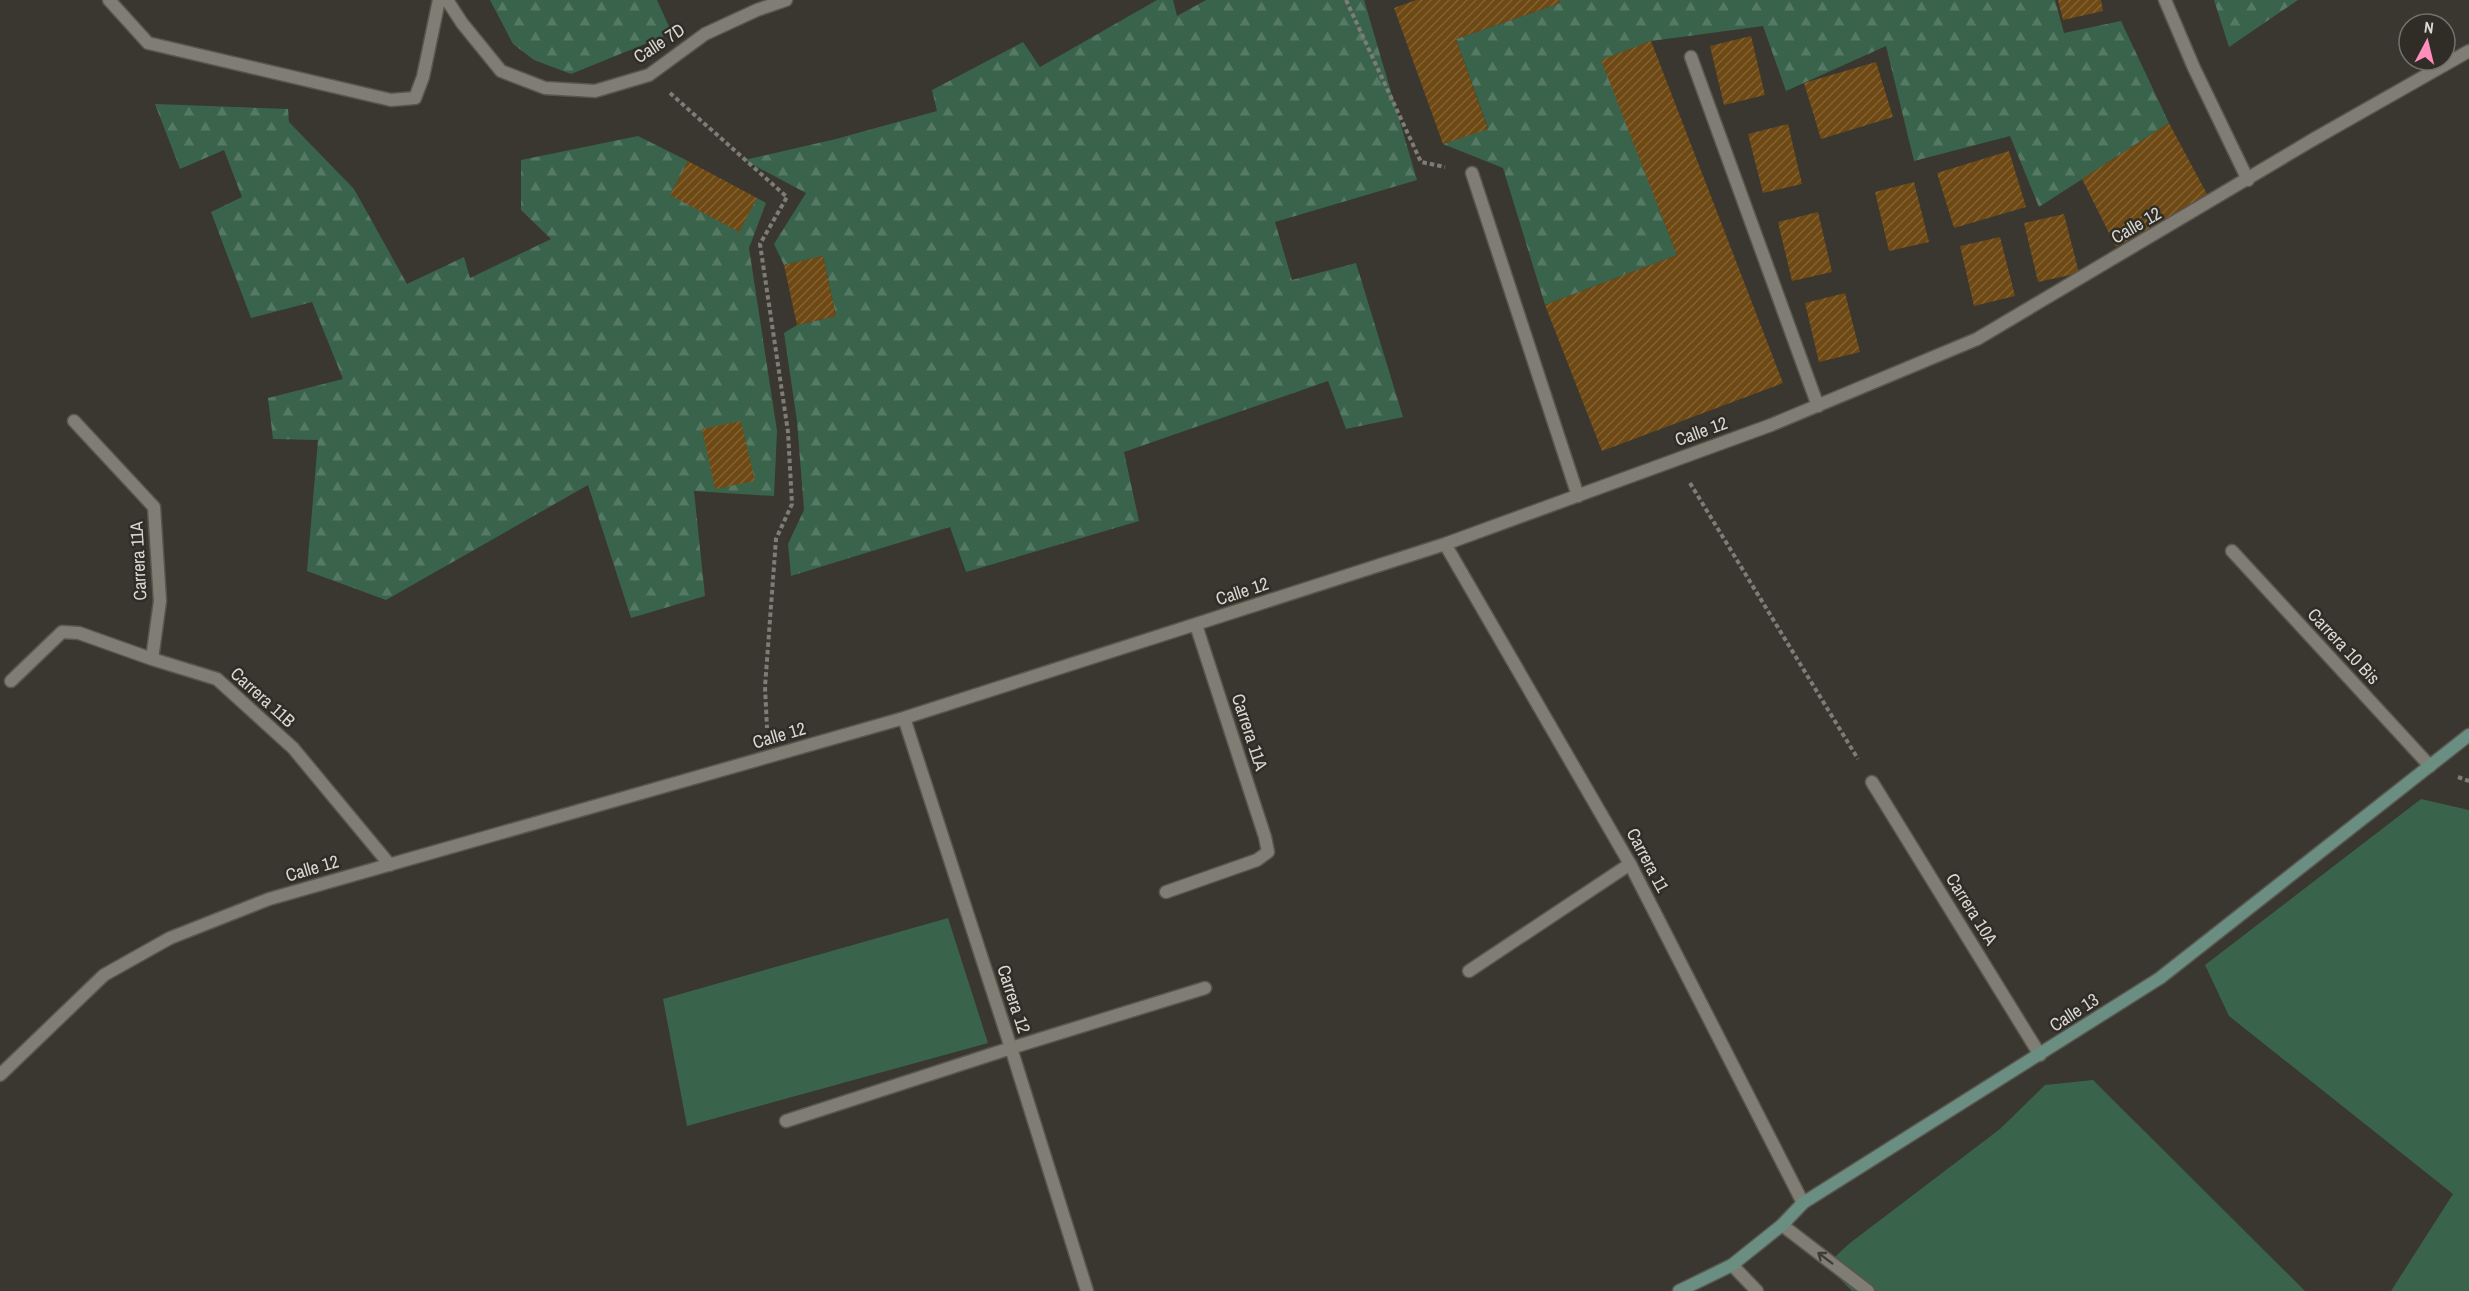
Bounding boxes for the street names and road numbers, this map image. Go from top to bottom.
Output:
street label: Calle 7D [628,17,690,69]
street label: Calle 12 [2106,201,2166,249]
street label: Calle 12 [1671,410,1731,452]
street label: Carrera 11A [123,521,153,601]
street label: Calle 12 [1212,571,1272,611]
street label: Carrera 10 Bis [2302,602,2386,690]
street label: Carrera 11B [225,661,301,733]
street label: Carrera 11A [1226,690,1274,774]
street label: Calle 12 [750,716,808,754]
street label: Carrera 11 [1621,823,1676,897]
street label: Calle 12 [283,849,341,887]
street label: Carrera 10A [1940,868,2004,950]
street label: Carrera 12 [991,962,1037,1036]
street label: Calle 13 [2044,987,2104,1037]

